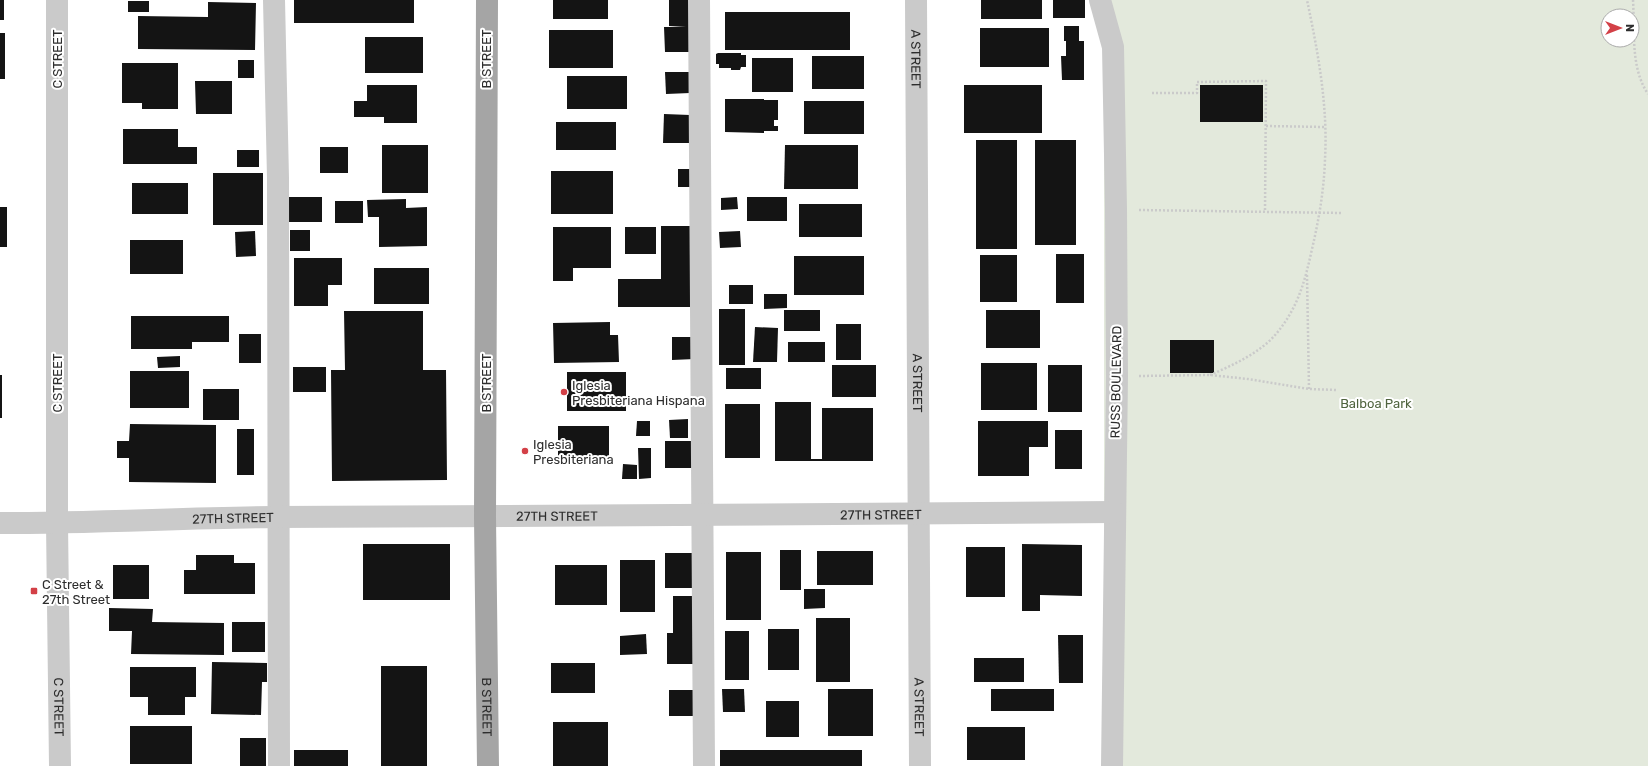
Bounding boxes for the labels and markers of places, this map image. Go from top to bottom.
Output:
place label: Iglesia Presbiteriana Hispana [572,378,705,408]
marker: Iglesia Presbiteriana Hispana [559,387,569,397]
place label: Iglesia Presbiteriana [533,437,614,467]
marker: Iglesia Presbiteriana [520,446,530,456]
place label: C Street & 27th Street [42,577,110,607]
marker: C Street & 27th Street [29,586,39,596]

